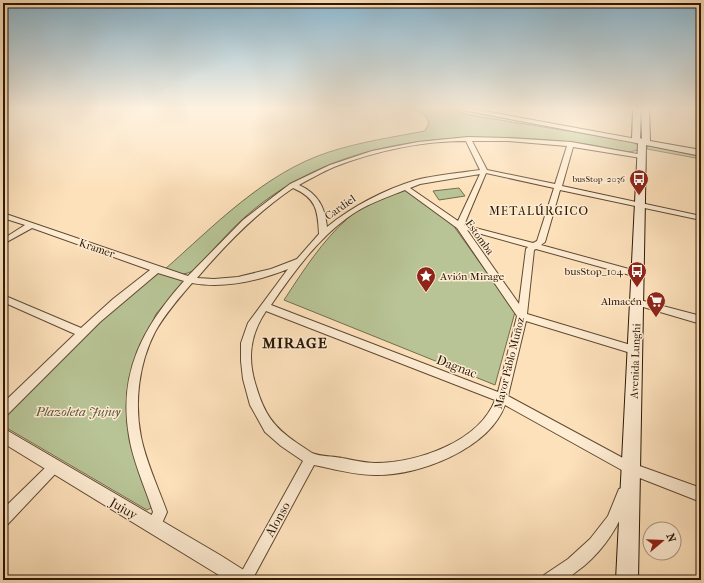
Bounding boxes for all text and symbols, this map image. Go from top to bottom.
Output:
bus stop icon: busStop_2036 [628,168,650,196]
place label: busStop_2036 [571,174,625,184]
street label: Cardiel [322,192,358,223]
district label: METALÚRGICO [489,203,589,218]
street label: Estomba [463,217,497,258]
street label: Kramer [77,236,117,261]
bus stop icon: busStop_104 [626,260,648,288]
place icon: Avión Mirage [415,265,437,293]
place label: busStop_104 [564,265,624,278]
place label: Avión Mirage [439,270,505,283]
supermarket icon: Almacén [645,290,667,318]
place label: Almacén [600,295,643,308]
street label: Mayor Pablo Muñoz [492,316,527,410]
street label: Avenida Lunghi [628,322,643,400]
district label: MIRAGE [261,334,328,352]
street label: Dagnac [434,352,479,381]
park label: Plazoleta Jujuy [35,404,121,419]
street label: Jujuy [106,494,141,523]
street label: Alonso [261,499,293,540]
north arrow [642,521,682,561]
text: N [663,532,679,545]

